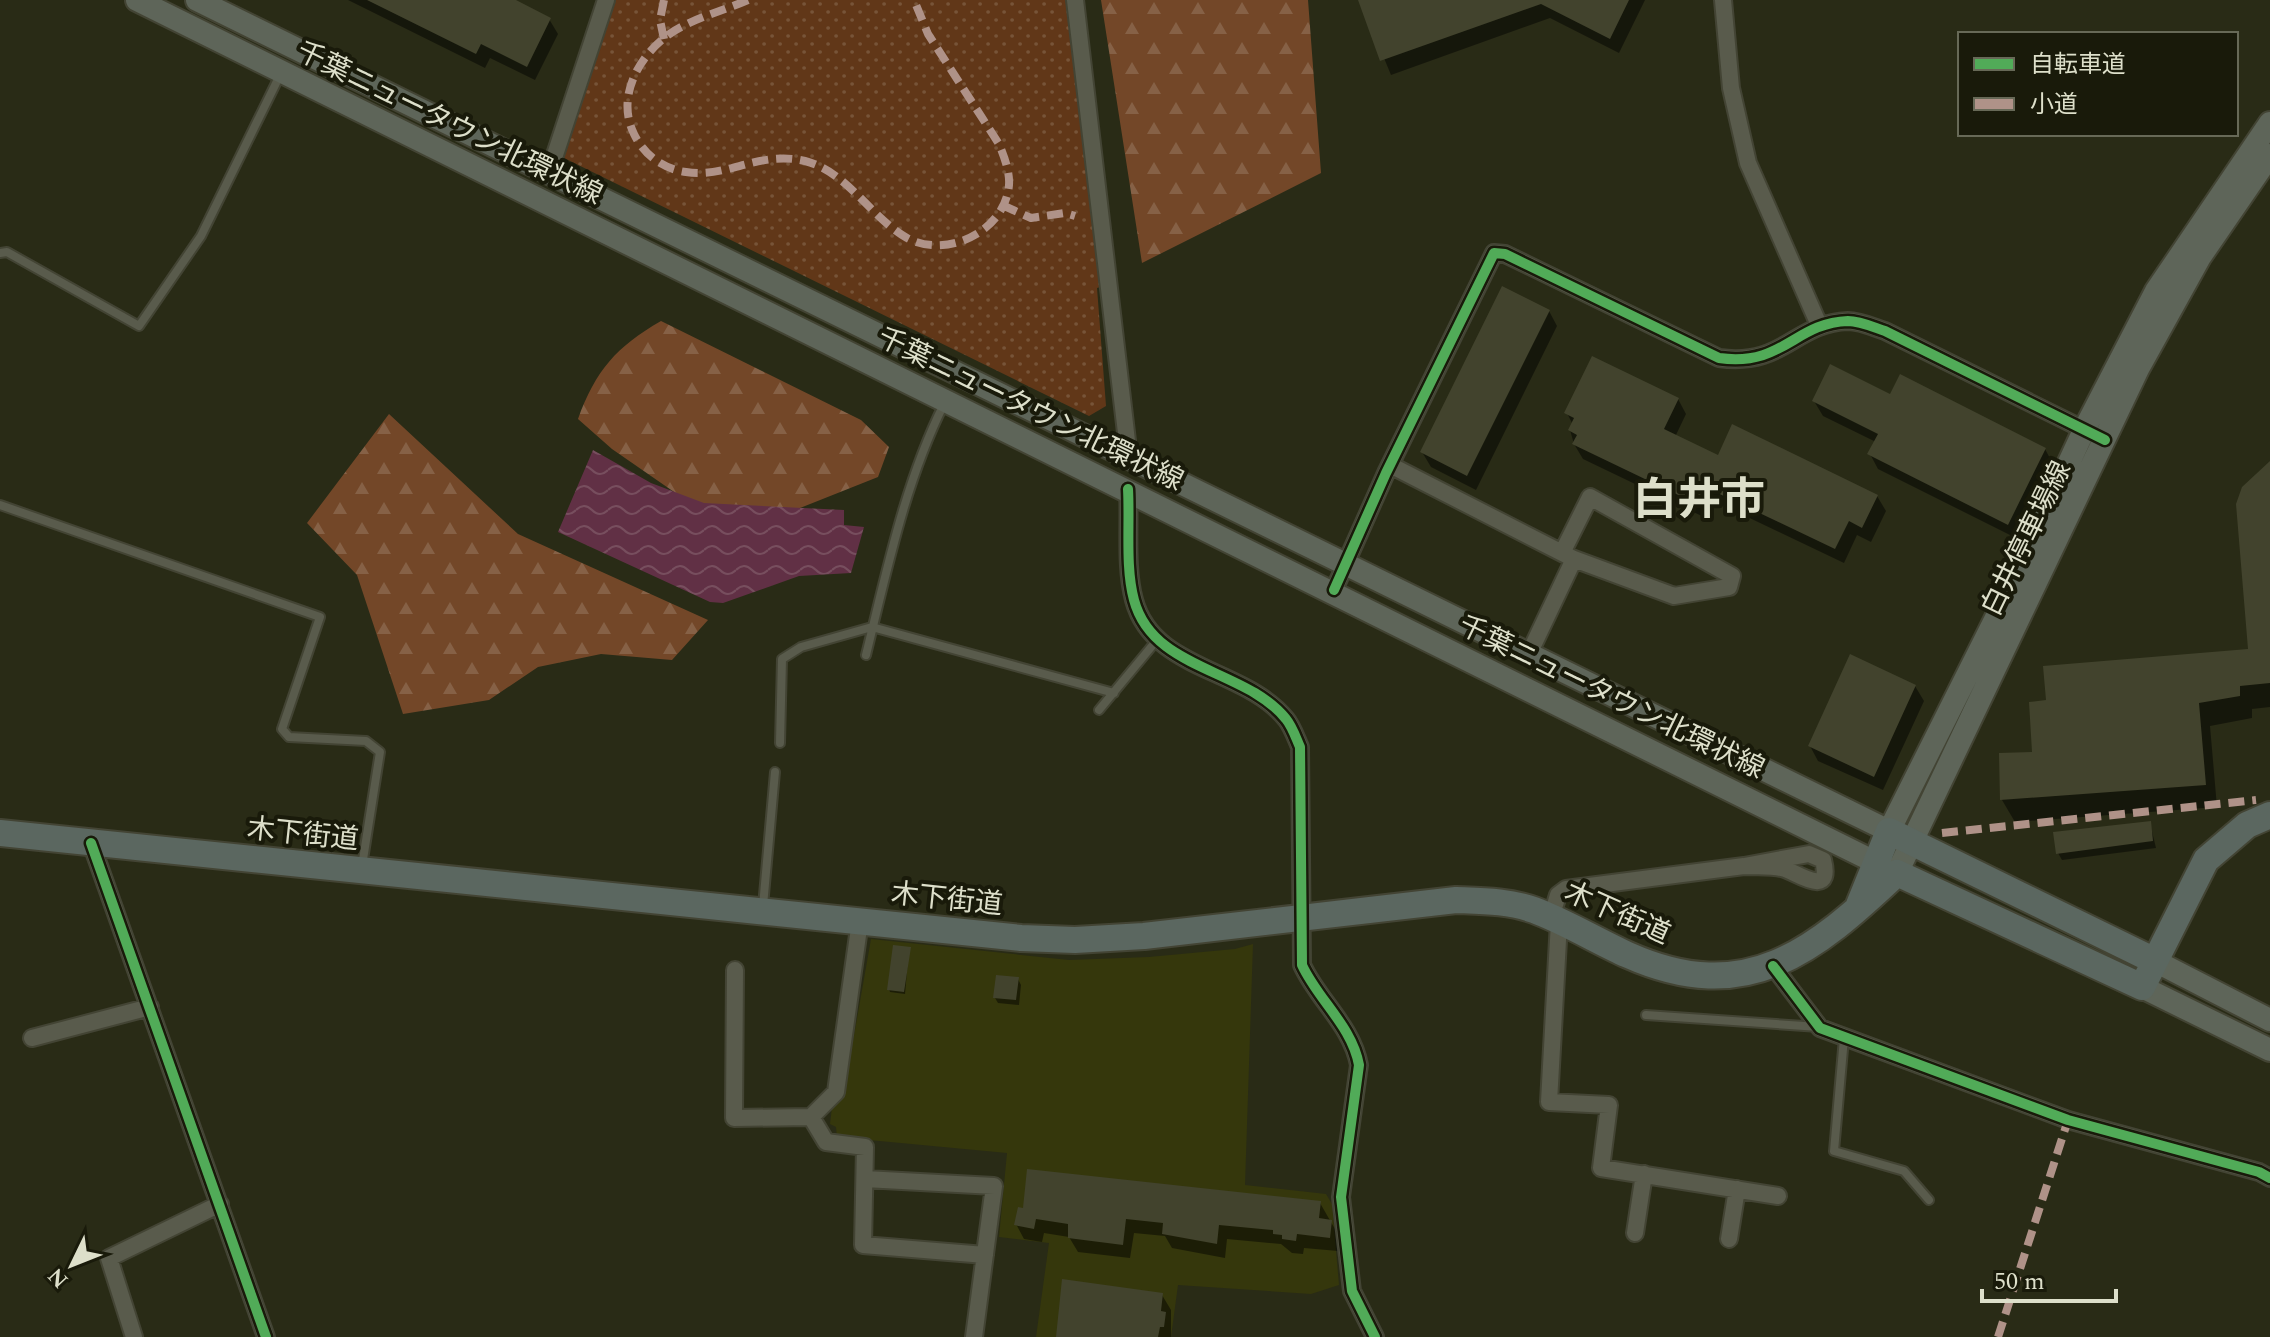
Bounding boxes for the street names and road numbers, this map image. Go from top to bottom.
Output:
street label: 千葉ニュータウン北環状線 [289,30,610,216]
street label: 千葉ニュータウン北環状線 [870,316,1191,502]
street label: 白井停車場線 [1970,454,2082,624]
street label: 千葉ニュータウン北環状線 [1451,604,1772,790]
street label: 木下街道 [245,807,361,862]
street label: 木下街道 [1557,871,1677,956]
street label: 木下街道 [889,872,1005,927]

